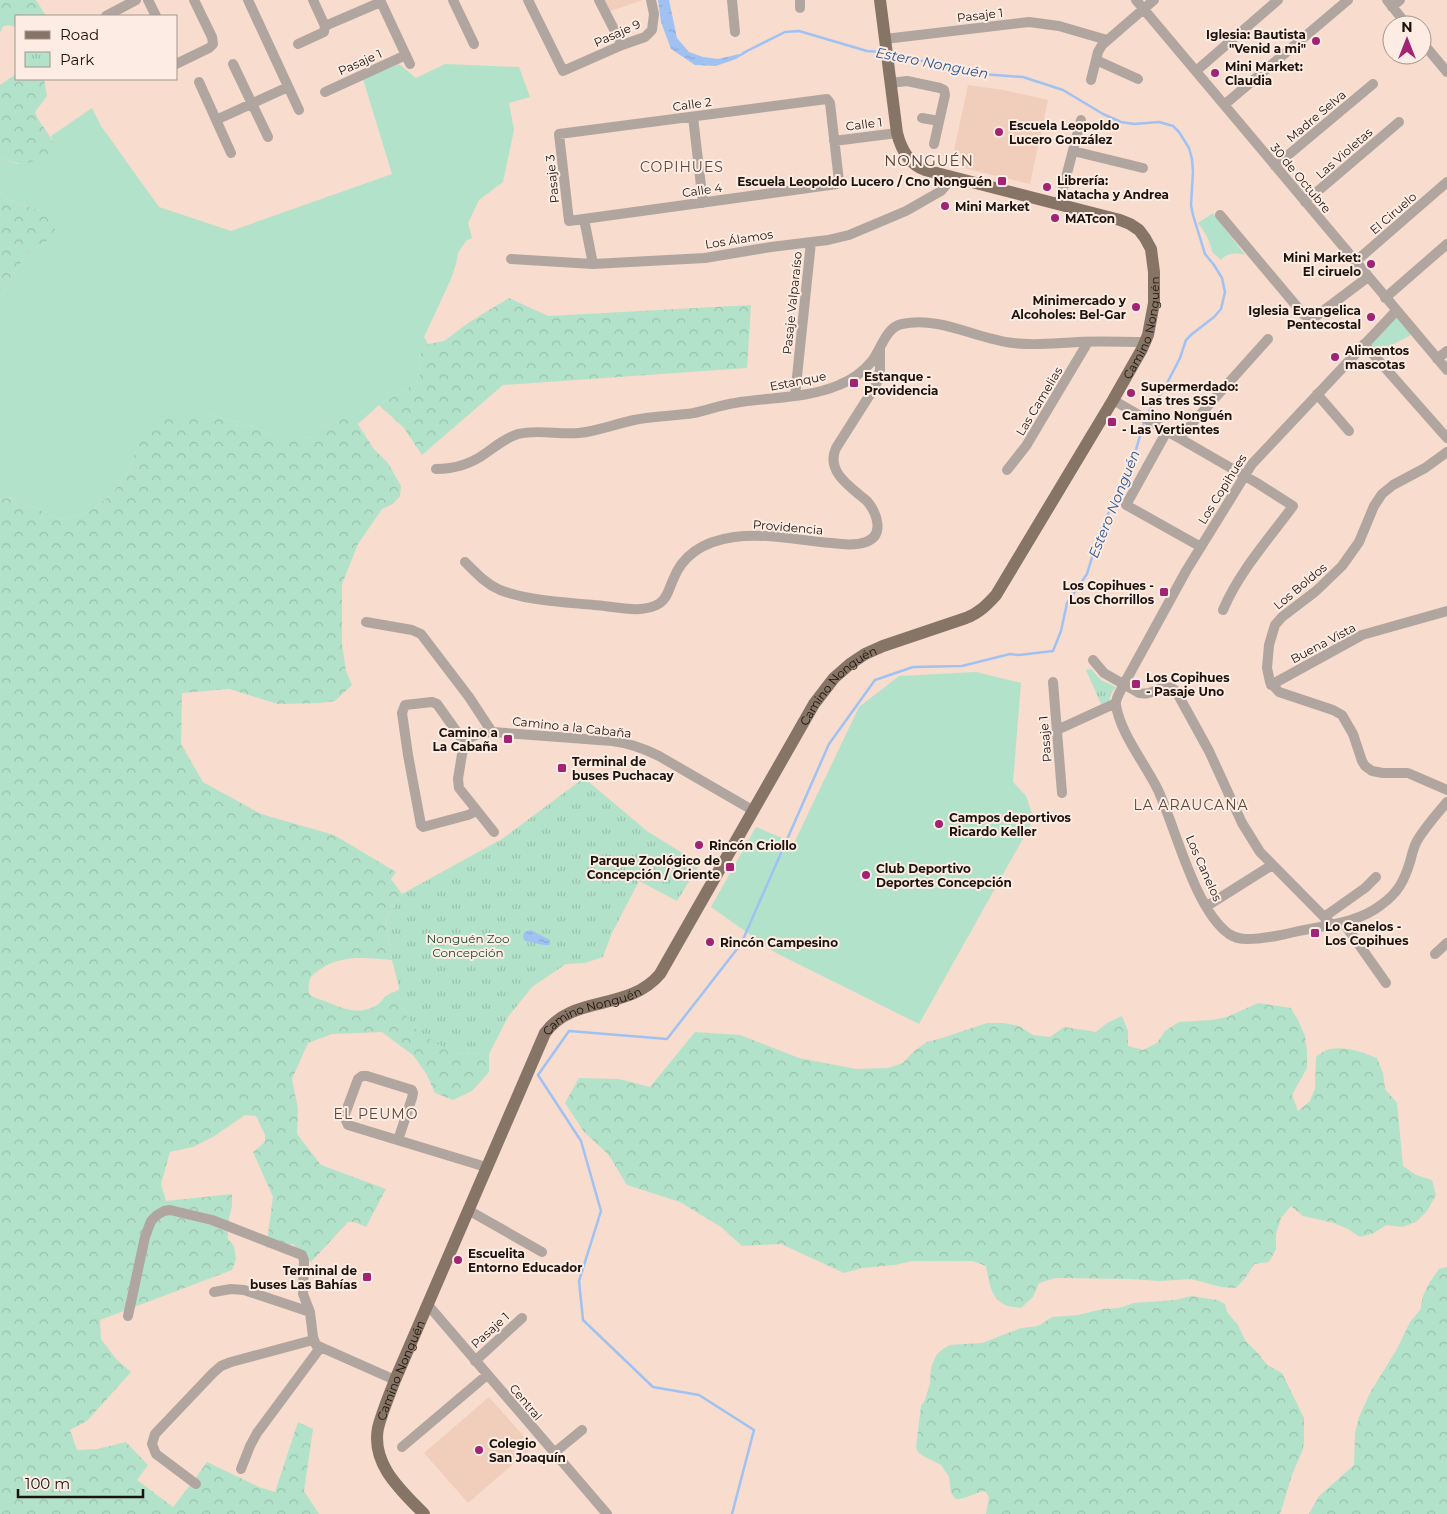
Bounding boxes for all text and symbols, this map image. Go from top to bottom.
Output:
street label: Pasaje 1 [956,5,1004,25]
legend [15,15,178,80]
north arrow [1382,15,1432,65]
street label: Pasaje 9 [591,16,643,50]
text: N [1401,18,1413,36]
text: Road [60,25,99,44]
place label: Iglesia: Bautista "Venid a mi" [1206,27,1306,56]
marker: Iglesia: Bautista "Venid a mi" [1310,35,1322,47]
water label: Estero Nonguén [874,43,990,83]
street label: Pasaje 1 [336,46,384,78]
text: Park [60,50,94,69]
place label: Mini Market: Claudia [1225,59,1303,88]
marker: Mini Market: Claudia [1209,67,1221,79]
street label: Madre Selva [1283,87,1349,145]
street label: Calle 2 [672,94,713,114]
street label: Calle 1 [845,114,883,134]
place label: Escuela Leopoldo Lucero González [1009,118,1119,147]
street label: Las Violetas [1313,124,1375,182]
marker: Escuela Leopoldo Lucero González [993,126,1005,138]
street label: 30 de Octubre [1268,140,1334,216]
district label: NONGUÉN [884,151,974,170]
street label: Pasaje 3 [542,154,562,204]
district label: COPIHUES [640,158,724,176]
place label: Librería: Natacha y Andrea [1057,173,1169,202]
place label: Escuela Leopoldo Lucero / Cno Nonguén [737,174,992,189]
marker: Escuela Leopoldo Lucero / Cno Nonguén [996,175,1008,187]
street label: Calle 4 [681,180,723,200]
marker: Librería: Natacha y Andrea [1041,181,1053,193]
street label: El Ciruelo [1367,189,1419,237]
place label: Mini Market [955,199,1031,214]
marker: Mini Market [939,200,951,212]
place label: MATcon [1065,211,1115,226]
marker: MATcon [1049,212,1061,224]
street label: Los Álamos [704,226,774,252]
place label: Mini Market: El ciruelo [1283,250,1361,279]
street label: Pasaje Valparaíso [779,251,805,355]
marker: Mini Market: El ciruelo [1365,258,1377,270]
street label: Camino Nonguén [1119,276,1162,381]
place label: Minimercado y Alcoholes: Bel-Gar [1010,293,1127,322]
marker: Minimercado y Alcoholes: Bel-Gar [1130,301,1142,313]
place label: Iglesia Evangelica Pentecostal [1248,303,1361,332]
marker: Iglesia Evangelica Pentecostal [1365,311,1377,323]
place label: Alimentos mascotas [1344,343,1410,372]
marker: Alimentos mascotas [1329,351,1341,363]
street label: Las Camelias [1012,364,1066,438]
street label: Estanque [769,368,827,394]
place label: Estanque - Providencia [864,369,938,398]
marker: Estanque - Providencia [848,377,860,389]
place label: Supermerdado: Las tres SSS [1141,379,1238,408]
marker: Supermerdado: Las tres SSS [1125,387,1137,399]
place label: Camino Nonguén - Las Vertientes [1122,408,1232,437]
marker: Camino Nonguén - Las Vertientes [1106,416,1118,428]
water label: Estero Nonguén [1084,448,1144,560]
street label: Los Copihues [1194,451,1250,527]
street label: Providencia [752,516,824,538]
street label: Los Boldos [1270,559,1330,613]
place label: Los Copihues - Los Chorrillos [1062,578,1155,607]
marker: Los Copihues - Los Chorrillos [1158,586,1170,598]
street label: Buena Vista [1288,620,1358,666]
street label: Camino Nonguén [796,642,879,728]
place label: Los Copihues - Pasaje Uno [1146,670,1230,699]
marker: Los Copihues - Pasaje Uno [1130,678,1142,690]
street label: Camino a la Cabaña [512,713,632,741]
street label: Pasaje 1 [1036,715,1054,763]
place label: Camino a La Cabaña [433,725,498,754]
marker: Camino a La Cabaña [502,733,514,745]
place label: Terminal de buses Puchacay [572,754,674,783]
marker: Terminal de buses Puchacay [556,762,568,774]
district label: LA ARAUCANA [1133,796,1249,814]
place label: Campos deportivos Ricardo Keller [949,810,1072,839]
marker: Campos deportivos Ricardo Keller [933,818,945,830]
street label: Los Canelos [1183,833,1225,904]
place label: Rincón Criollo [709,838,797,853]
marker: Rincón Criollo [693,839,705,851]
place label: Parque Zoológico de Concepción / Oriente [587,853,720,882]
marker: Parque Zoológico de Concepción / Oriente [724,861,736,873]
place label: Club Deportivo Deportes Concepción [876,861,1012,890]
marker: Club Deportivo Deportes Concepción [860,869,872,881]
place label: Lo Canelos - Los Copihues [1325,919,1409,948]
marker: Lo Canelos - Los Copihues [1309,927,1321,939]
park label: Nonguén Zoo Concepción [427,931,509,960]
place label: Rincón Campesino [720,935,838,950]
marker: Rincón Campesino [704,936,716,948]
street label: Camino Nonguén [539,983,644,1038]
district label: EL PEUMO [334,1105,418,1123]
place label: Escuelita Entorno Educador [468,1246,582,1275]
marker: Escuelita Entorno Educador [452,1254,464,1266]
place label: Terminal de buses Las Bahías [250,1263,358,1292]
marker: Terminal de buses Las Bahías [361,1271,373,1283]
street label: Pasaje 1 [468,1309,512,1351]
street label: Camino Nonguén [373,1317,428,1422]
street label: Central [506,1381,546,1423]
place label: Colegio San Joaquín [489,1436,566,1465]
marker: Colegio San Joaquín [473,1444,485,1456]
scale bar [18,1466,142,1498]
text: 100 m [25,1474,70,1493]

